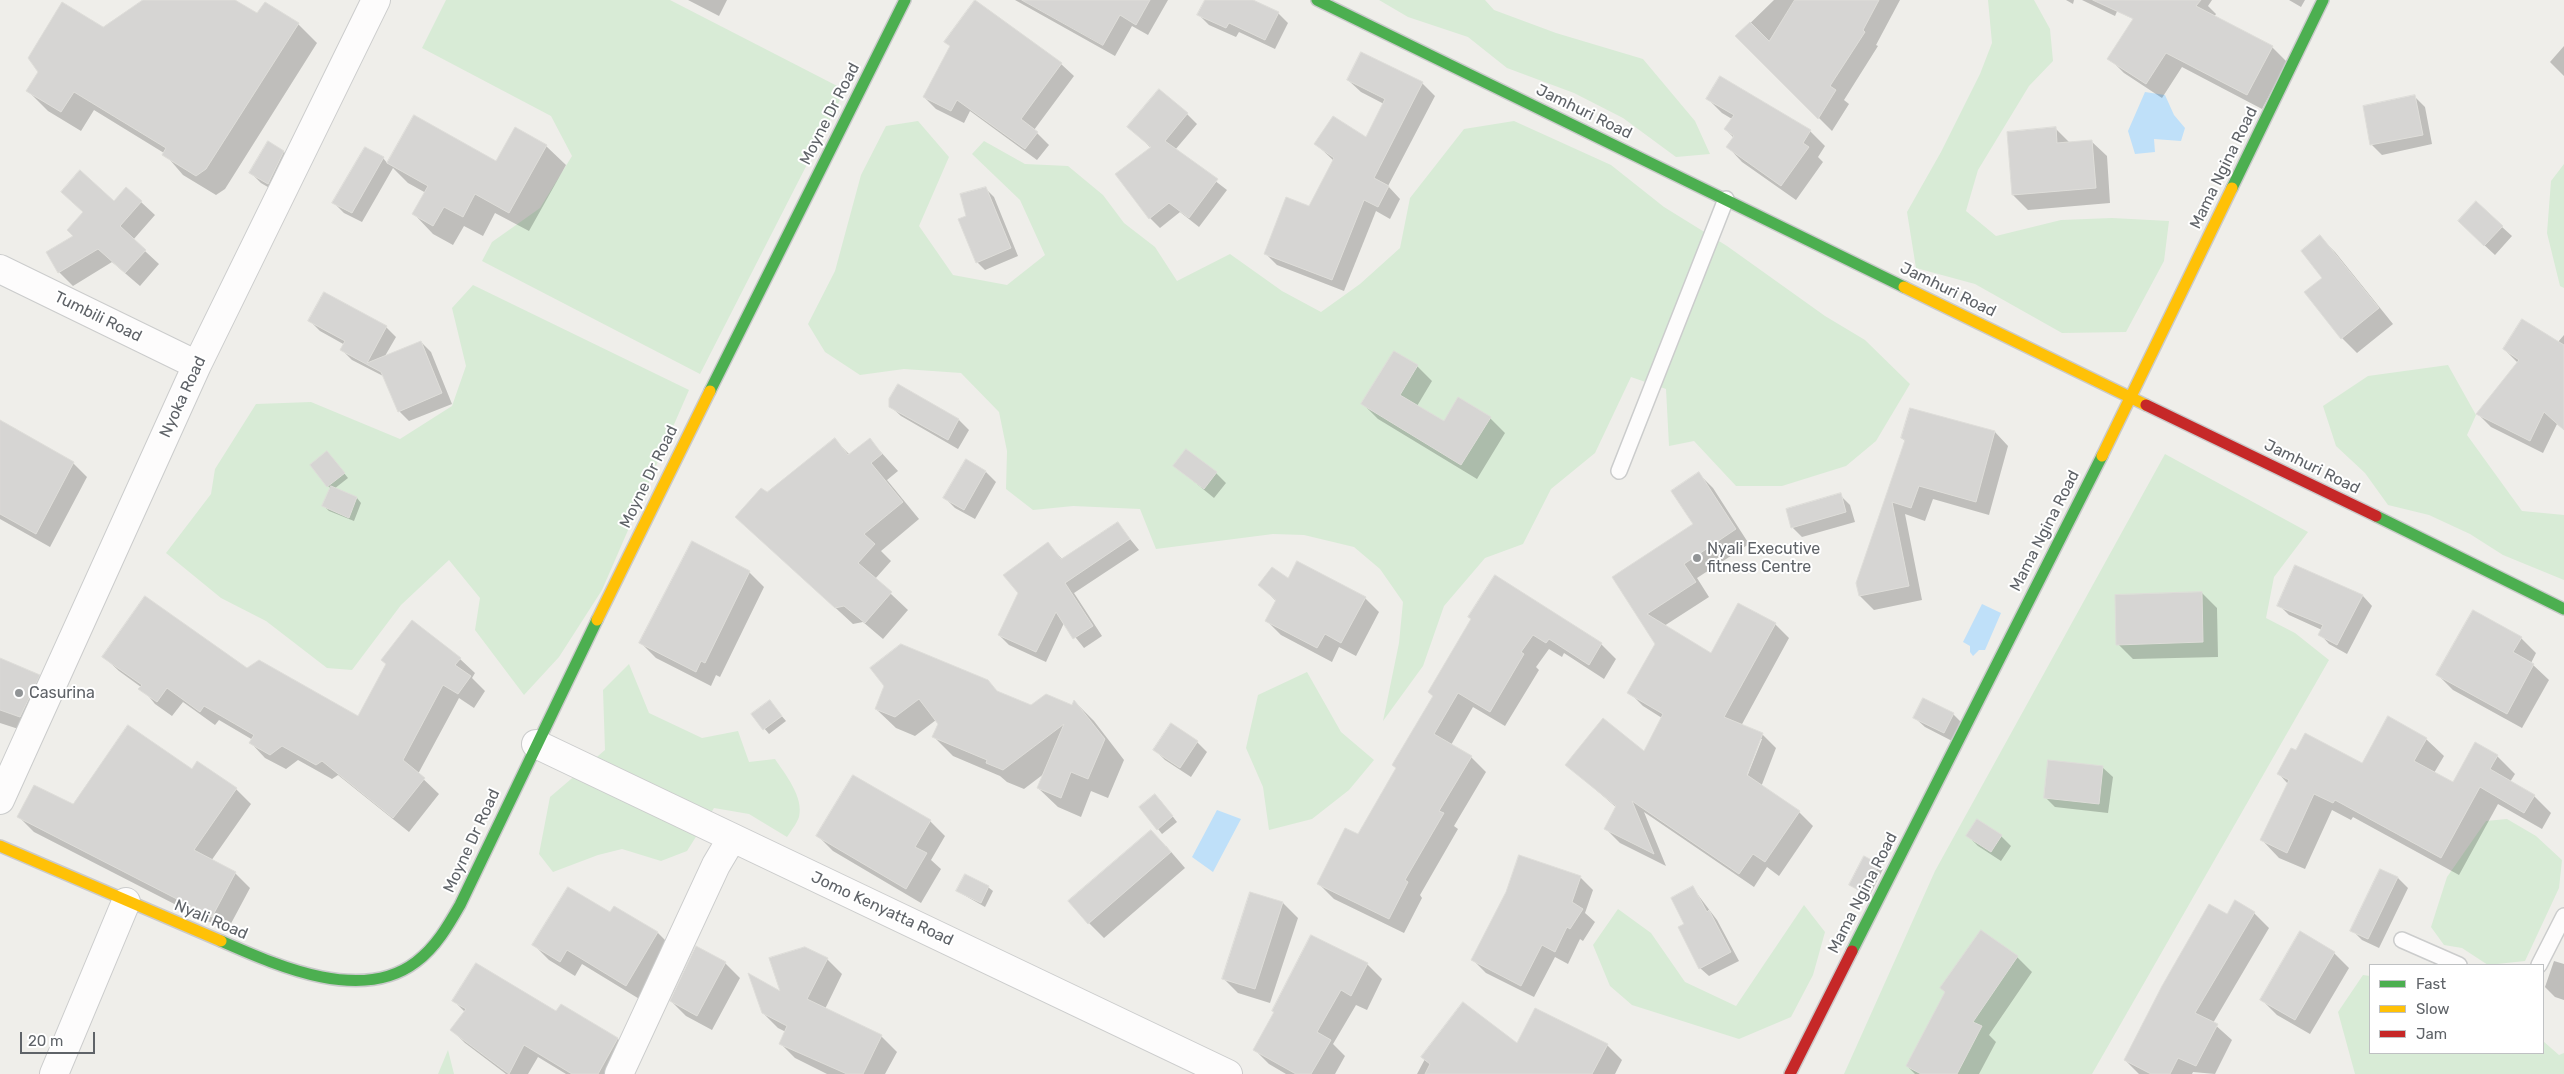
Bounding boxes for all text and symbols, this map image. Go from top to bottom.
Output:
street label: Moyne Dr Road [796,60,864,168]
street label: Jamhuri Road [1533,81,1635,143]
street label: Mama Ngina Road [2186,104,2262,232]
street label: Jamhuri Road [1897,259,1999,321]
street label: Tumbili Road [51,288,145,346]
street label: Nyoka Road [156,353,210,441]
street label: Moyne Dr Road [616,422,682,532]
street label: Jamhuri Road [2261,436,2363,498]
street label: Mama Ngina Road [2006,467,2084,595]
place label: Nyali Executive fitness Centre [1707,539,1820,577]
marker: Nyali Executive fitness Centre [1691,552,1703,564]
place label: Casurina [29,683,95,703]
marker: Casurina [13,687,25,699]
street label: Moyne Dr Road [440,786,504,896]
street label: Mama Ngina Road [1824,829,1902,957]
street label: Jomo Kenyatta Road [808,868,956,950]
street label: Nyali Road [171,896,251,944]
legend [2369,964,2544,1054]
text: Fast [2416,975,2446,993]
text: Slow [2416,1000,2449,1018]
scale bar [22,1022,98,1054]
text: Jam [2416,1025,2447,1043]
text: 20 m [28,1032,63,1050]

